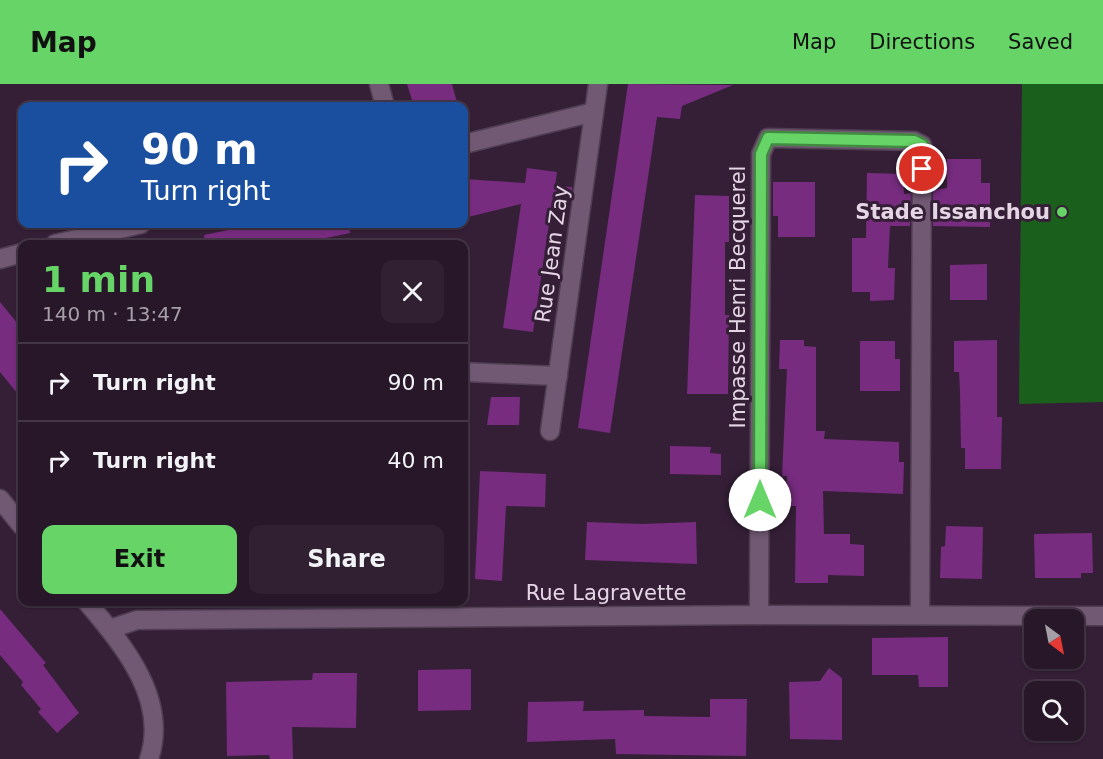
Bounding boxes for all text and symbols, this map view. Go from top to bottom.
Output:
text: Map [30,26,97,59]
text: Map [792,30,836,54]
text: Directions [869,30,975,54]
text: Saved [1008,30,1073,54]
text: 90 m [141,125,258,174]
icon: right [42,126,120,204]
pin [896,143,947,194]
icon: arrive [905,152,938,185]
street label: Impasse Henri Becquerel [726,166,750,428]
text: Turn right [141,175,270,206]
street label: Rue Jean Zay [530,184,574,324]
place label: Stade Issanchou [855,200,1050,224]
marker: Stade Issanchou [1055,205,1069,219]
text: 1 min [42,259,155,300]
button: close [381,260,444,323]
text: 140 m · 13:47 [42,302,183,326]
icon: right [42,366,75,399]
text: Turn right [93,370,216,395]
text: 90 m [388,370,444,395]
icon: right [42,444,75,477]
text: Turn right [93,448,216,473]
text: 40 m [388,448,444,473]
position arrow [728,468,792,532]
button: Exit [42,525,237,594]
button: Share [249,525,444,594]
street label: Rue Lagravette [526,581,686,605]
north arrow [1024,609,1084,669]
map controls [1024,609,1084,741]
button: search [1024,681,1084,741]

